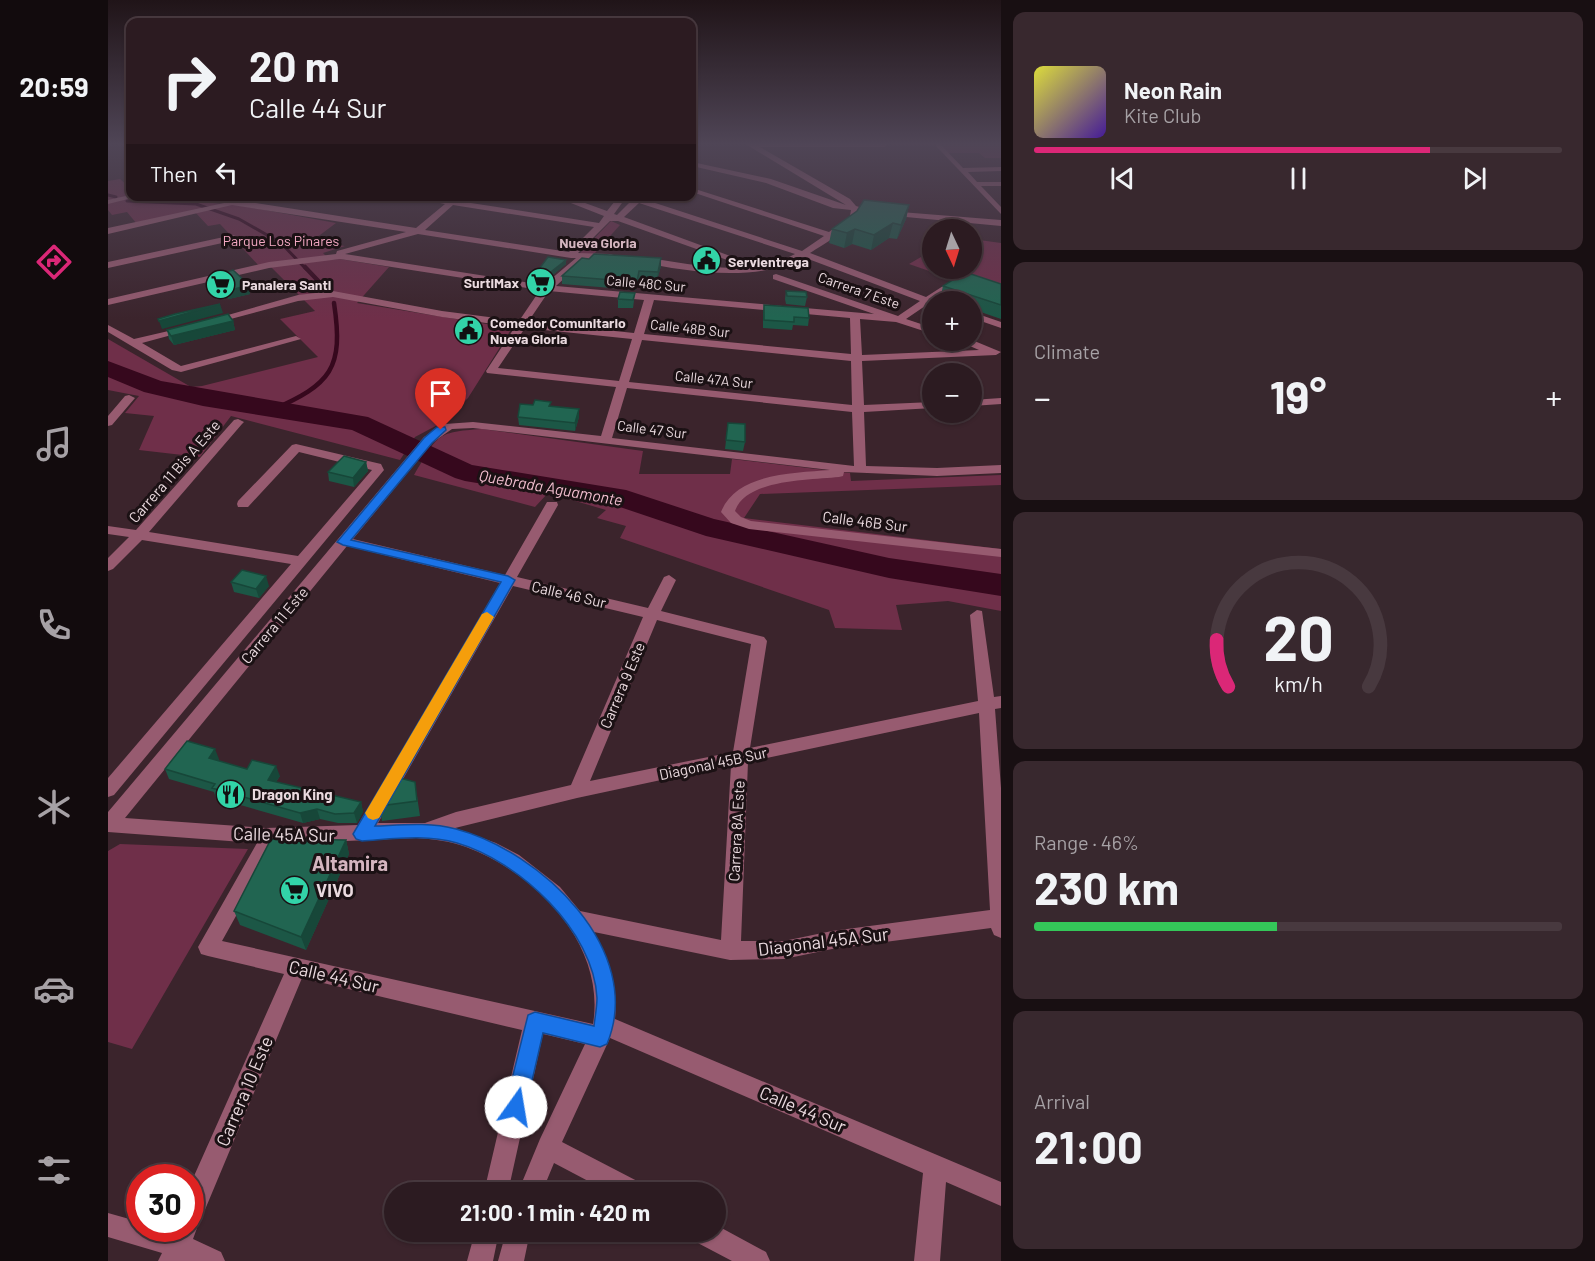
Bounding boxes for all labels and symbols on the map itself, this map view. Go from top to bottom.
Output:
north arrow [922,219,982,279]
park label: Parque Los Pinares [223,232,340,249]
district label: Nueva Gloria [559,234,637,251]
public building icon: Servientrega [691,245,723,277]
place label: Servientrega [728,253,809,270]
supermarket icon: SurtiMax [524,266,556,298]
supermarket icon: Panalera Santi [205,268,237,300]
street label: Carrera 7 Este [816,268,902,312]
street label: Calle 48C Sur [606,271,686,295]
place label: SurtiMax [464,274,519,291]
place label: Panalera Santi [242,276,331,293]
public building icon: Comedor Comunitario Nueva Gloria [453,314,485,346]
place label: Comedor Comunitario Nueva Gloria [490,314,626,347]
street label: Calle 48B Sur [650,315,730,341]
street label: Calle 47A Sur [674,366,754,392]
pin [415,368,466,430]
street label: Carrera 11 Bis A Este [124,416,224,526]
street label: Calle 47 Sur [616,416,688,442]
water label: Quebrada Aguamonte [478,465,624,509]
street label: Calle 46B Sur [822,507,909,535]
street label: Calle 46 Sur [530,577,608,611]
street label: Carrera 11 Este [237,583,311,667]
street label: Carrera 9 Este [596,639,648,731]
street label: Diagonal 45B Sur [657,743,769,783]
restaurant icon: Dragon King [215,778,247,810]
street label: Carrera 8A Este [724,780,748,882]
place label: Dragon King [252,785,333,803]
street label: Calle 45A Sur [233,822,336,846]
district label: Altamira [312,851,388,875]
supermarket icon: VIVO [279,874,311,906]
place label: VIVO [316,879,354,901]
street label: Diagonal 45A Sur [756,922,890,960]
street label: Calle 44 Sur [287,955,382,997]
street label: Carrera 10 Este [211,1033,277,1149]
position arrow [484,1075,548,1139]
street label: Calle 44 Sur [757,1081,850,1137]
speed limit sign: 30 [126,1164,204,1242]

